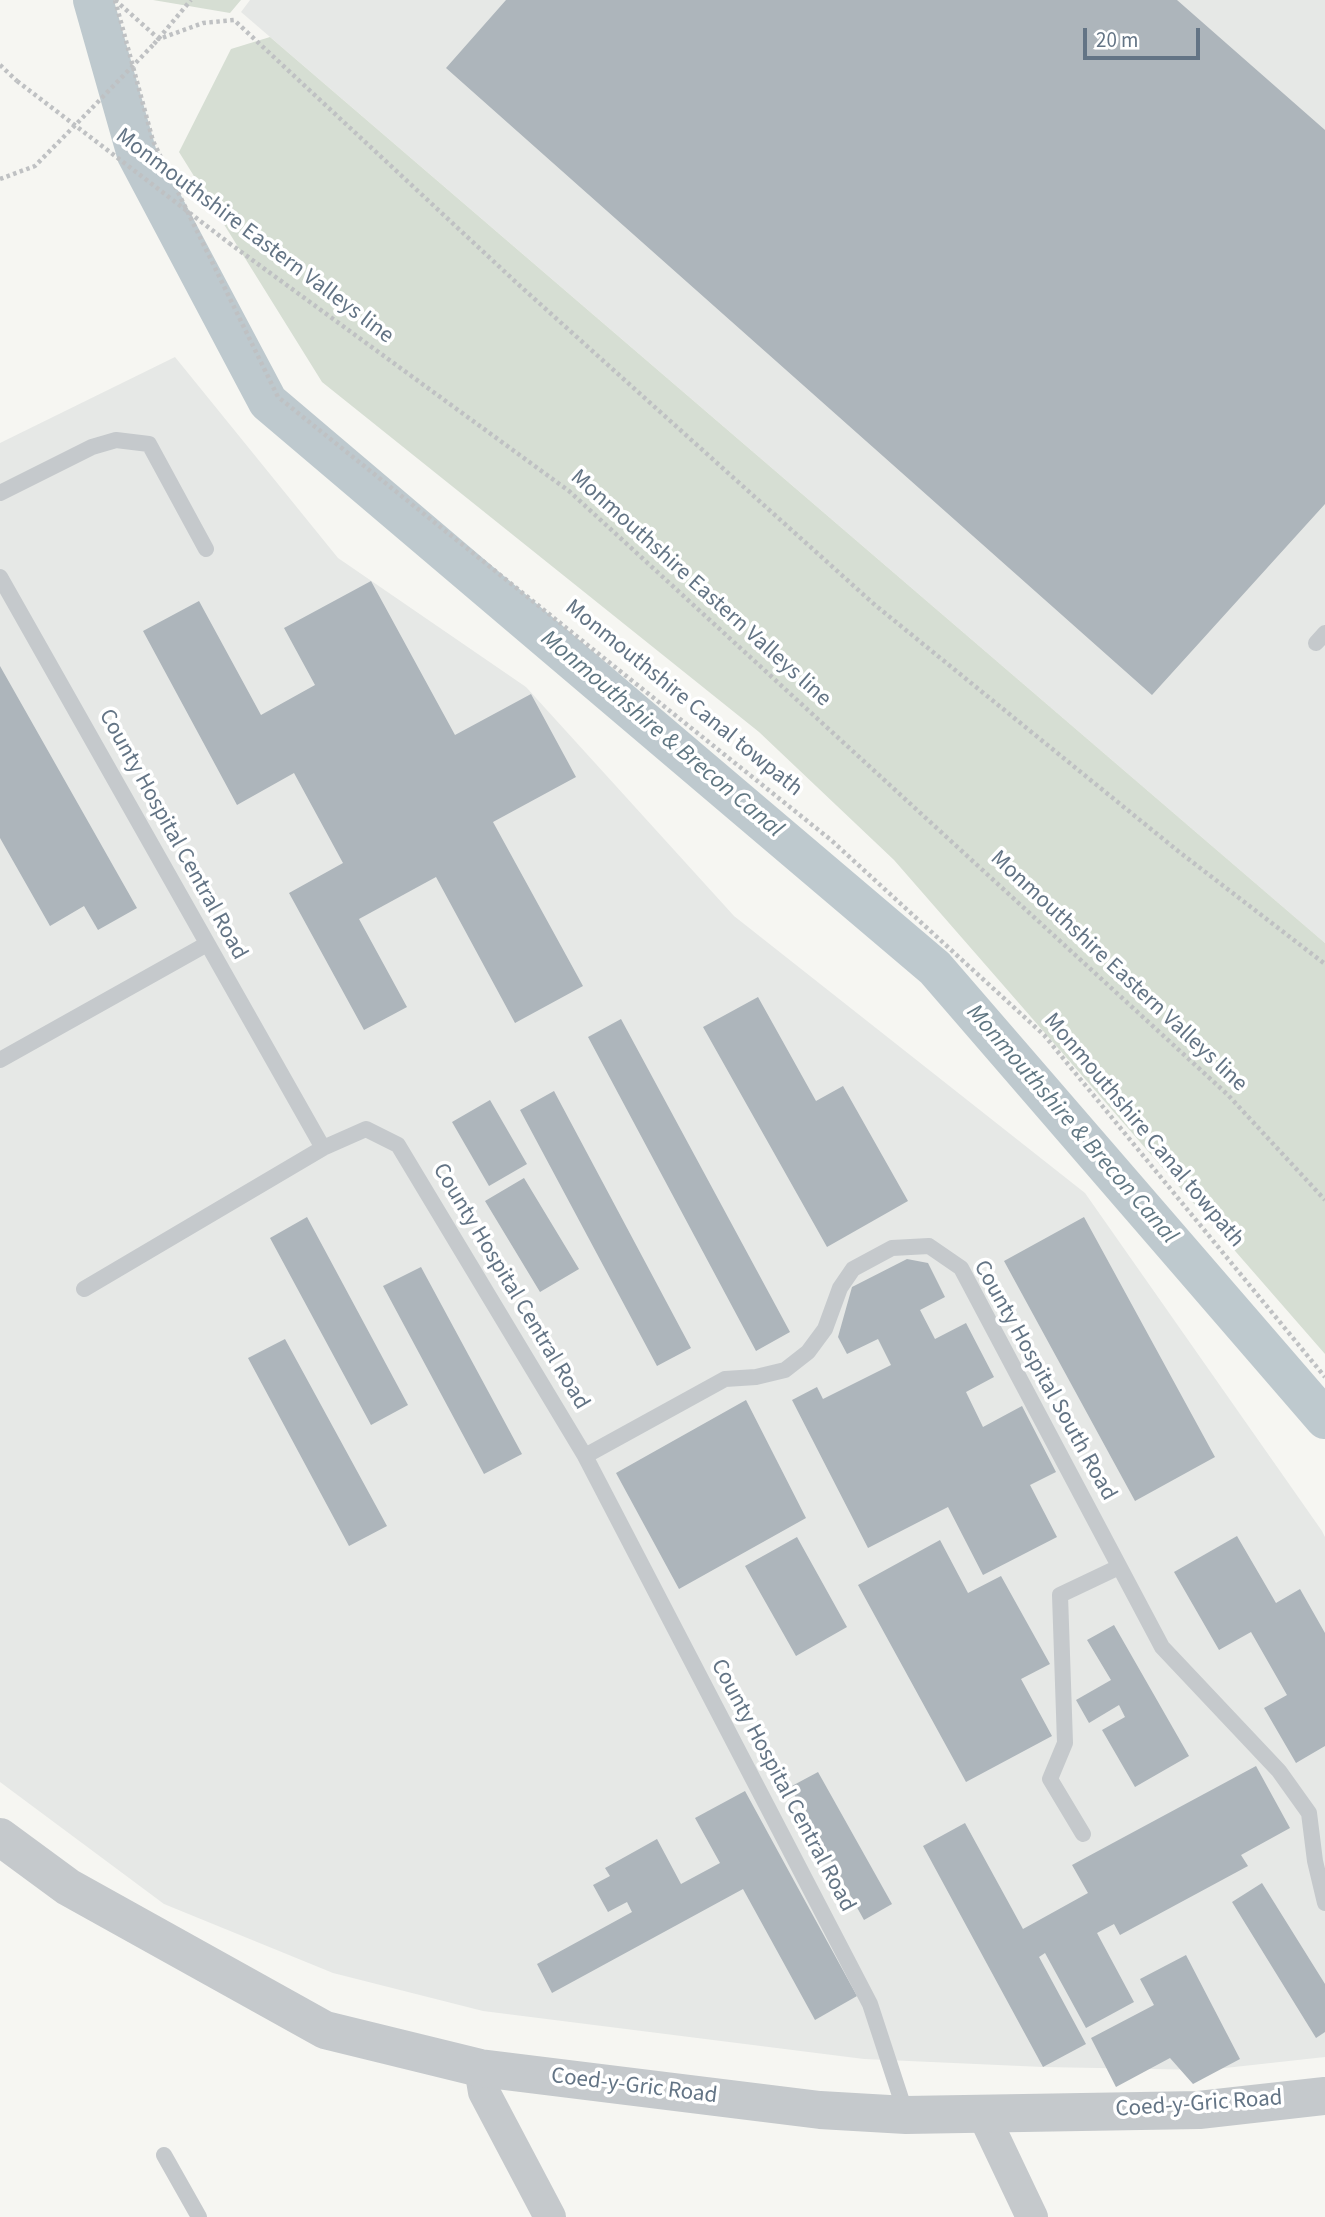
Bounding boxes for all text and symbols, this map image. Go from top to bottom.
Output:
scale bar [1087,14,1204,58]
text: 20 m [1096,25,1138,55]
street label: Monmouthshire Eastern Valleys line [109,123,399,351]
street label: Monmouthshire Eastern Valleys line [564,465,836,713]
street label: Monmouthshire Canal towpath [559,595,807,803]
water label: Monmouthshire & Brecon Canal [534,625,788,845]
street label: County Hospital Central Road [91,705,253,965]
street label: Monmouthshire Eastern Valleys line [984,846,1252,1098]
water label: Monmouthshire & Brecon Canal [959,999,1183,1251]
street label: Monmouthshire Canal towpath [1037,1008,1249,1254]
street label: County Hospital Central Road [425,1159,595,1415]
street label: County Hospital South Road [966,1256,1122,1506]
street label: County Hospital Central Road [704,1655,860,1917]
street label: Coed-y-Gric Road [549,2063,719,2111]
street label: Coed-y-Gric Road [1115,2085,1283,2125]

